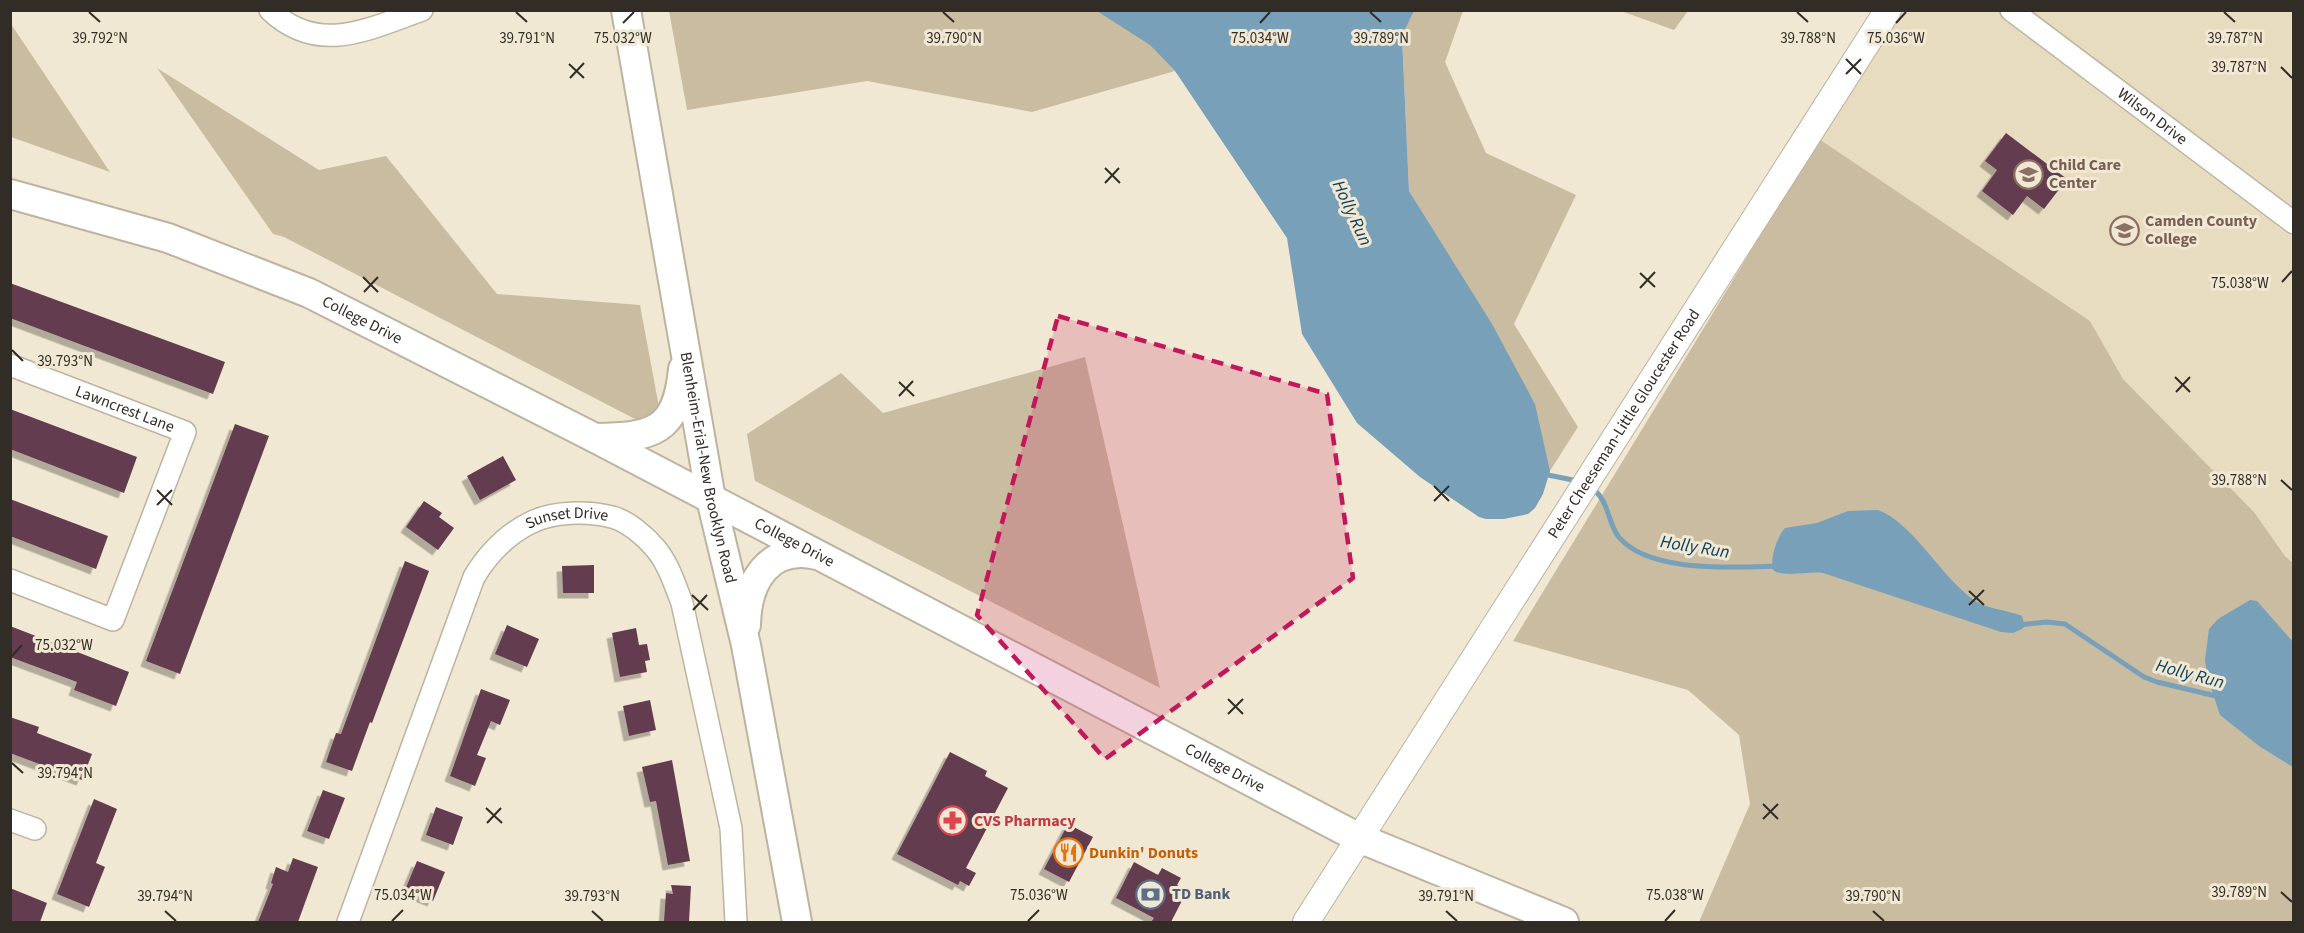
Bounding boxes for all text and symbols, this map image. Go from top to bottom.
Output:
text: 39.792°N [72,28,128,49]
text: 39.791°N [499,28,555,49]
text: 75.032°W [594,28,652,49]
text: 39.790°N [926,28,982,49]
text: 75.034°W [1231,28,1289,49]
text: 39.789°N [1353,28,1409,49]
text: 39.788°N [1780,28,1836,49]
text: 75.036°W [1867,28,1925,49]
text: 39.787°N [2207,28,2263,49]
text: 39.787°N [2211,57,2267,78]
street label: Wilson Drive [2113,83,2192,150]
place label: Child Care Center [2049,154,2121,194]
school or university icon: Child Care Center [2012,158,2044,190]
water label: Holly Run [1326,176,1378,250]
place label: Camden County College [2145,210,2258,250]
school or university icon: Camden County College [2108,214,2140,246]
text: 75.038°W [2211,273,2269,294]
street label: College Drive [318,290,406,350]
street label: Peter Cheeseman-Little Gloucester Road [1542,305,1705,543]
street label: Blenheim-Erial-New Brooklyn Road [675,350,742,586]
text: 39.793°N [37,351,93,372]
street label: Lawncrest Lane [72,380,178,438]
text: 39.788°N [2211,470,2267,491]
street label: Sunset Drive [521,502,610,535]
street label: College Drive [750,512,838,572]
water label: Holly Run [1659,529,1731,565]
text: 75.032°W [35,635,93,656]
water label: Holly Run [2153,653,2227,695]
street label: College Drive [1181,738,1269,798]
text: 39.794°N [37,763,93,784]
pharmacy icon: CVS Pharmacy [937,805,969,837]
place label: CVS Pharmacy [974,810,1076,832]
restaurant icon: Dunkin' Donuts [1052,837,1084,869]
place label: Dunkin' Donuts [1089,842,1198,864]
bank icon: TD Bank [1135,878,1167,910]
text: 39.789°N [2211,882,2267,903]
place label: TD Bank [1172,883,1231,905]
text: 75.034°W [374,885,432,906]
text: 75.036°W [1010,885,1068,906]
text: 75.038°W [1646,885,1704,906]
text: 39.794°N [137,886,193,907]
text: 39.793°N [564,886,620,907]
text: 39.791°N [1418,886,1474,907]
text: 39.790°N [1845,886,1901,907]

